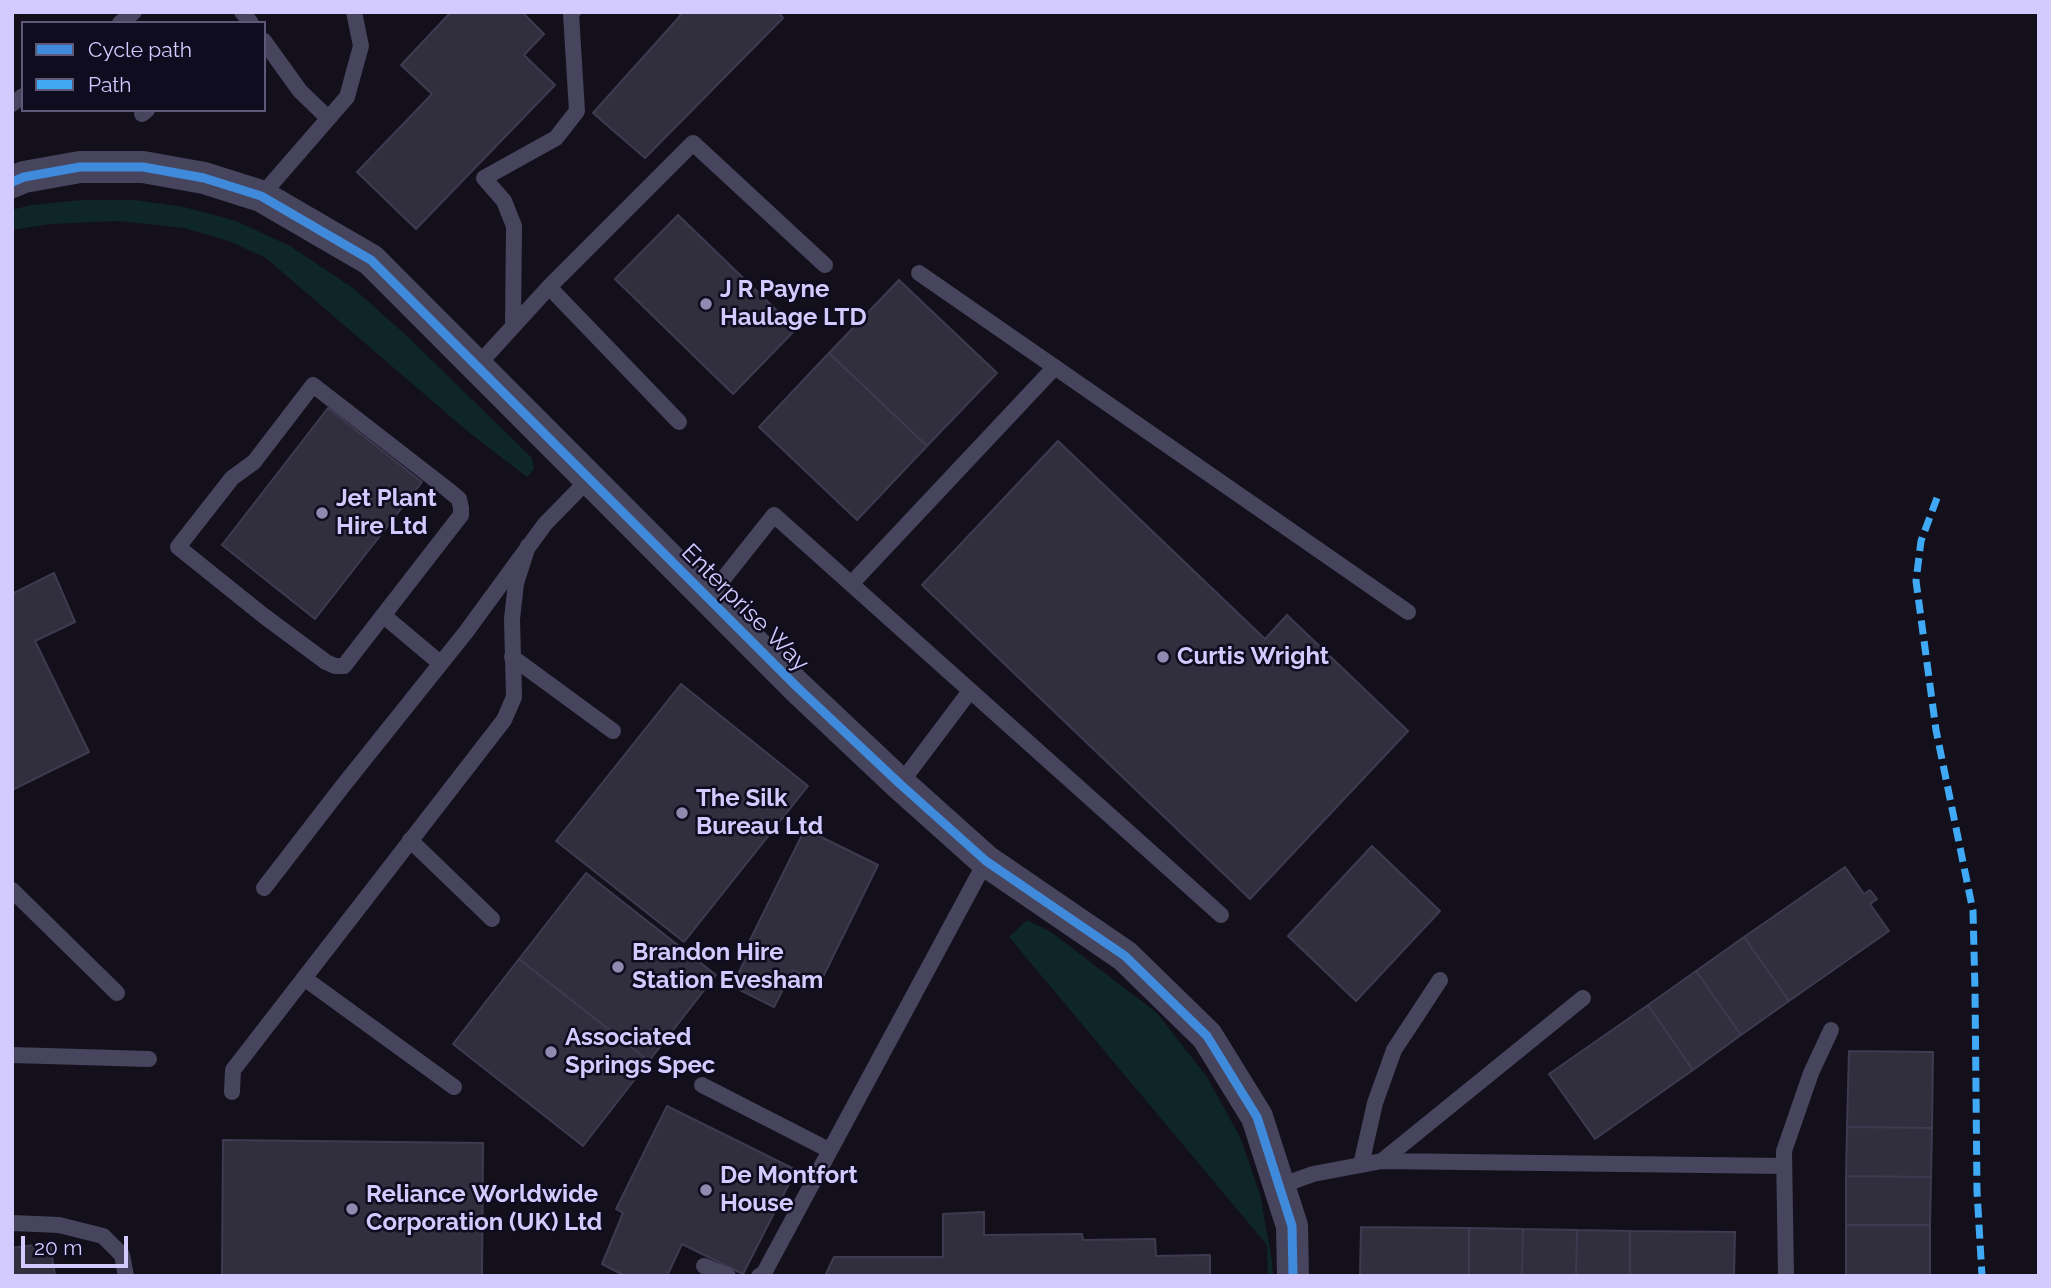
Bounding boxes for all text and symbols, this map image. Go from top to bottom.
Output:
legend [21,21,266,112]
text: Cycle path [88,37,192,62]
text: Path [88,72,132,97]
place label: J R Payne Haulage LTD [720,276,867,332]
marker: J R Payne Haulage LTD [698,296,714,312]
place label: Jet Plant Hire Ltd [336,485,437,541]
marker: Jet Plant Hire Ltd [314,505,330,521]
street label: Enterprise Way [675,538,815,678]
place label: Curtis Wright [1177,643,1329,671]
marker: Curtis Wright [1155,649,1171,665]
place label: The Silk Bureau Ltd [696,785,823,841]
marker: The Silk Bureau Ltd [674,805,690,821]
place label: Brandon Hire Station Evesham [632,939,823,995]
marker: Brandon Hire Station Evesham [610,959,626,975]
place label: Associated Springs Spec [565,1024,715,1080]
marker: Associated Springs Spec [543,1044,559,1060]
place label: De Montfort House [720,1162,858,1218]
place label: Reliance Worldwide Corporation (UK) Ltd [366,1181,602,1237]
marker: De Montfort House [698,1182,714,1198]
marker: Reliance Worldwide Corporation (UK) Ltd [344,1201,360,1217]
scale bar [24,1222,131,1266]
text: 20 m [34,1235,82,1260]

